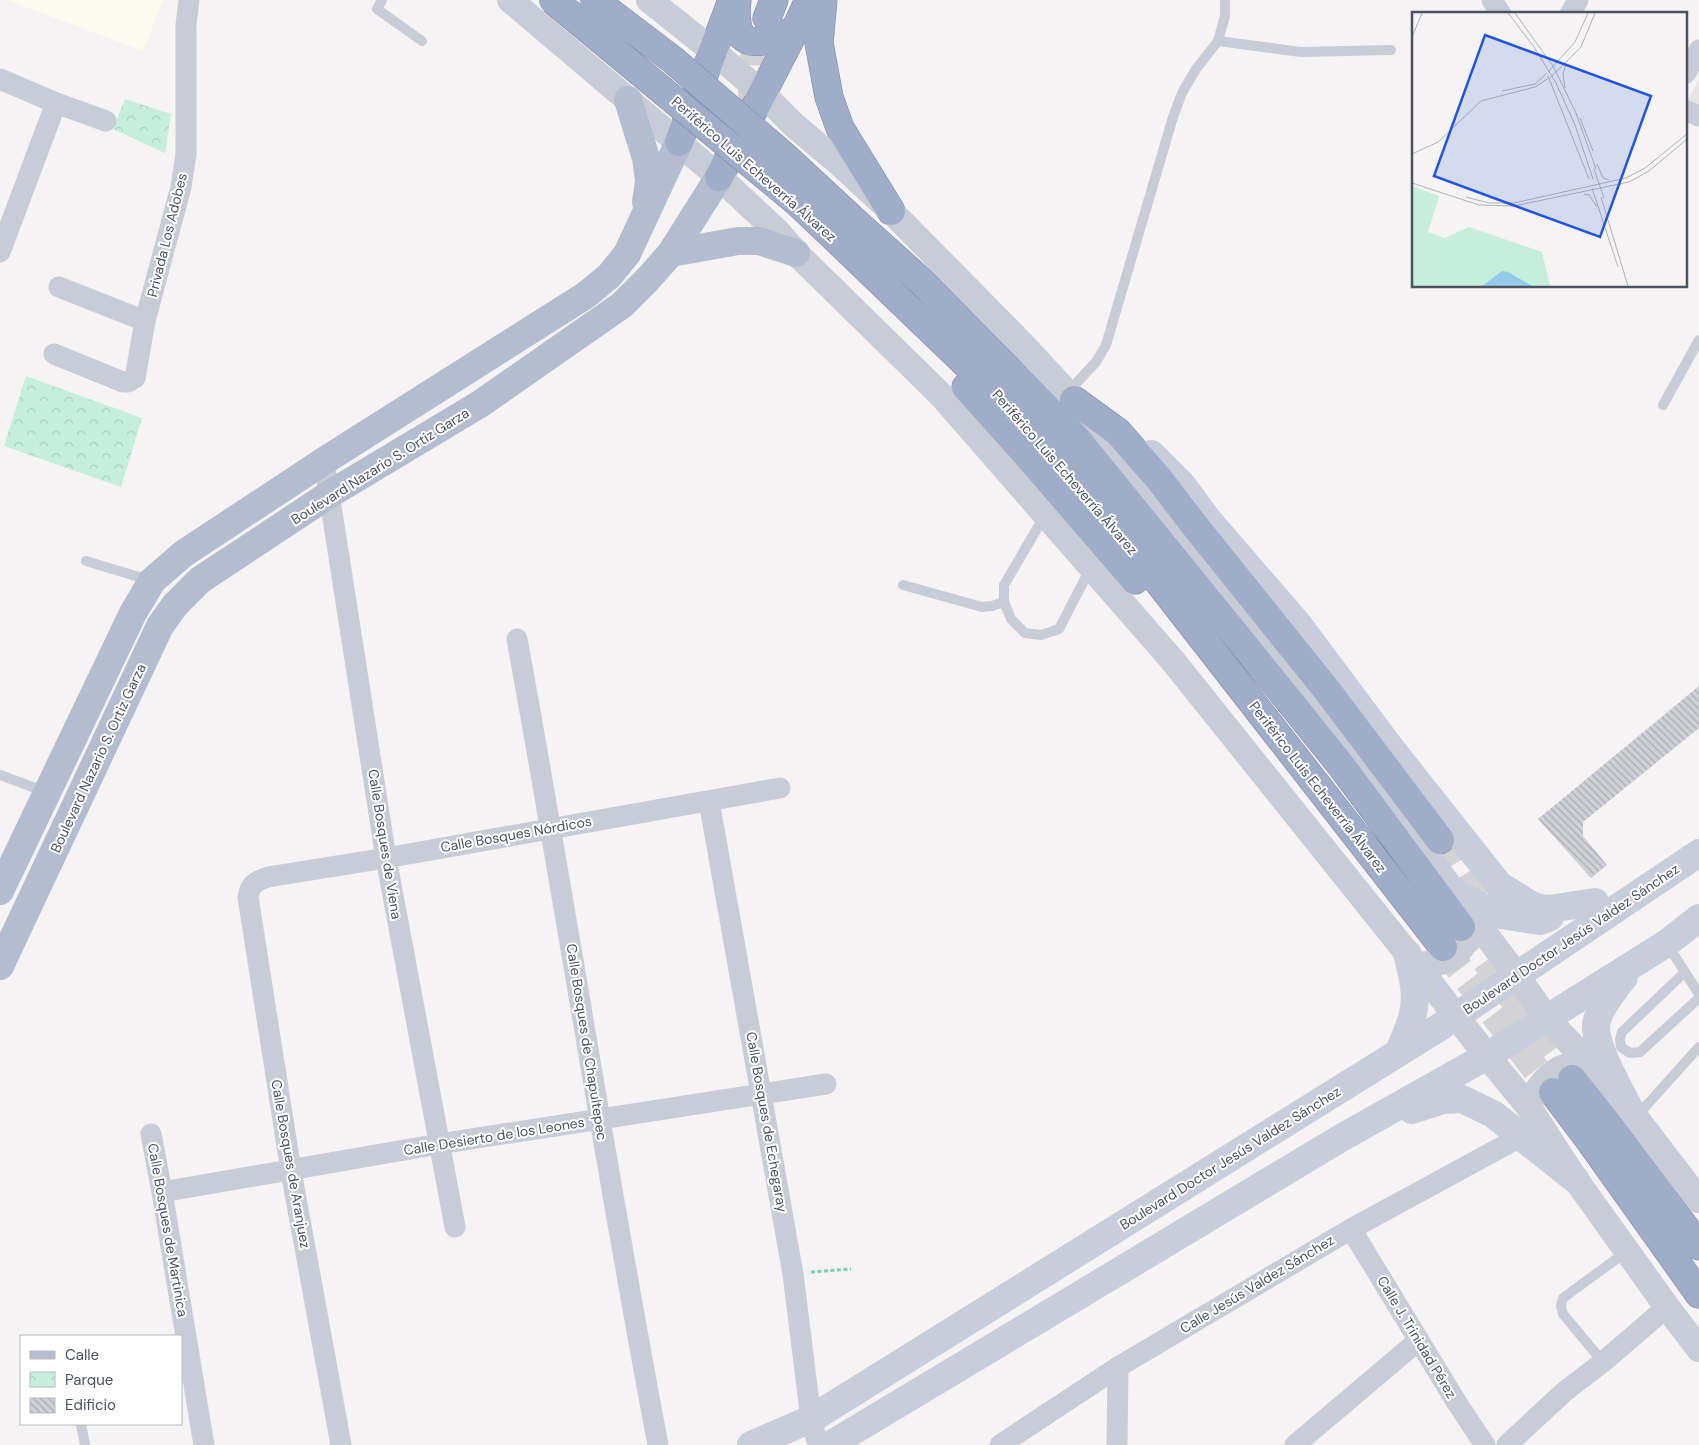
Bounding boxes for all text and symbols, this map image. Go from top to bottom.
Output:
inset map [1412,12,1686,288]
street label: Periférico Luis Echeverría Álvarez [668,92,840,246]
street label: Privada Los Adobes [143,171,191,299]
street label: Periférico Luis Echeverría Álvarez [988,386,1142,558]
street label: Boulevard Nazario S. Ortiz Garza [288,404,472,528]
street label: Boulevard Nazario S. Ortiz Garza [46,661,150,855]
street label: Periférico Luis Echeverría Álvarez [1245,698,1391,876]
street label: Calle Bosques de Viena [364,768,406,920]
street label: Calle Bosques Nórdicos [439,812,593,856]
street label: Boulevard Doctor Jesús Valdez Sánchez [1459,860,1683,1018]
street label: Calle Bosques de Chapultepec [563,942,611,1142]
street label: Calle Bosques de Echegaray [742,1030,792,1214]
street label: Calle Bosques de Aranjuez [267,1078,315,1250]
street label: Boulevard Doctor Jesús Valdez Sánchez [1116,1082,1344,1234]
street label: Calle Desierto de los Leones [402,1113,586,1159]
street label: Calle Bosques de Martinica [144,1142,192,1318]
street label: Calle Jesús Valdez Sánchez [1177,1231,1337,1337]
street label: Calle J. Trinidad Pérez [1373,1273,1461,1401]
legend [20,1335,182,1425]
text: Calle [65,1345,99,1365]
text: Parque [65,1370,113,1390]
text: Edificio [65,1395,116,1415]

